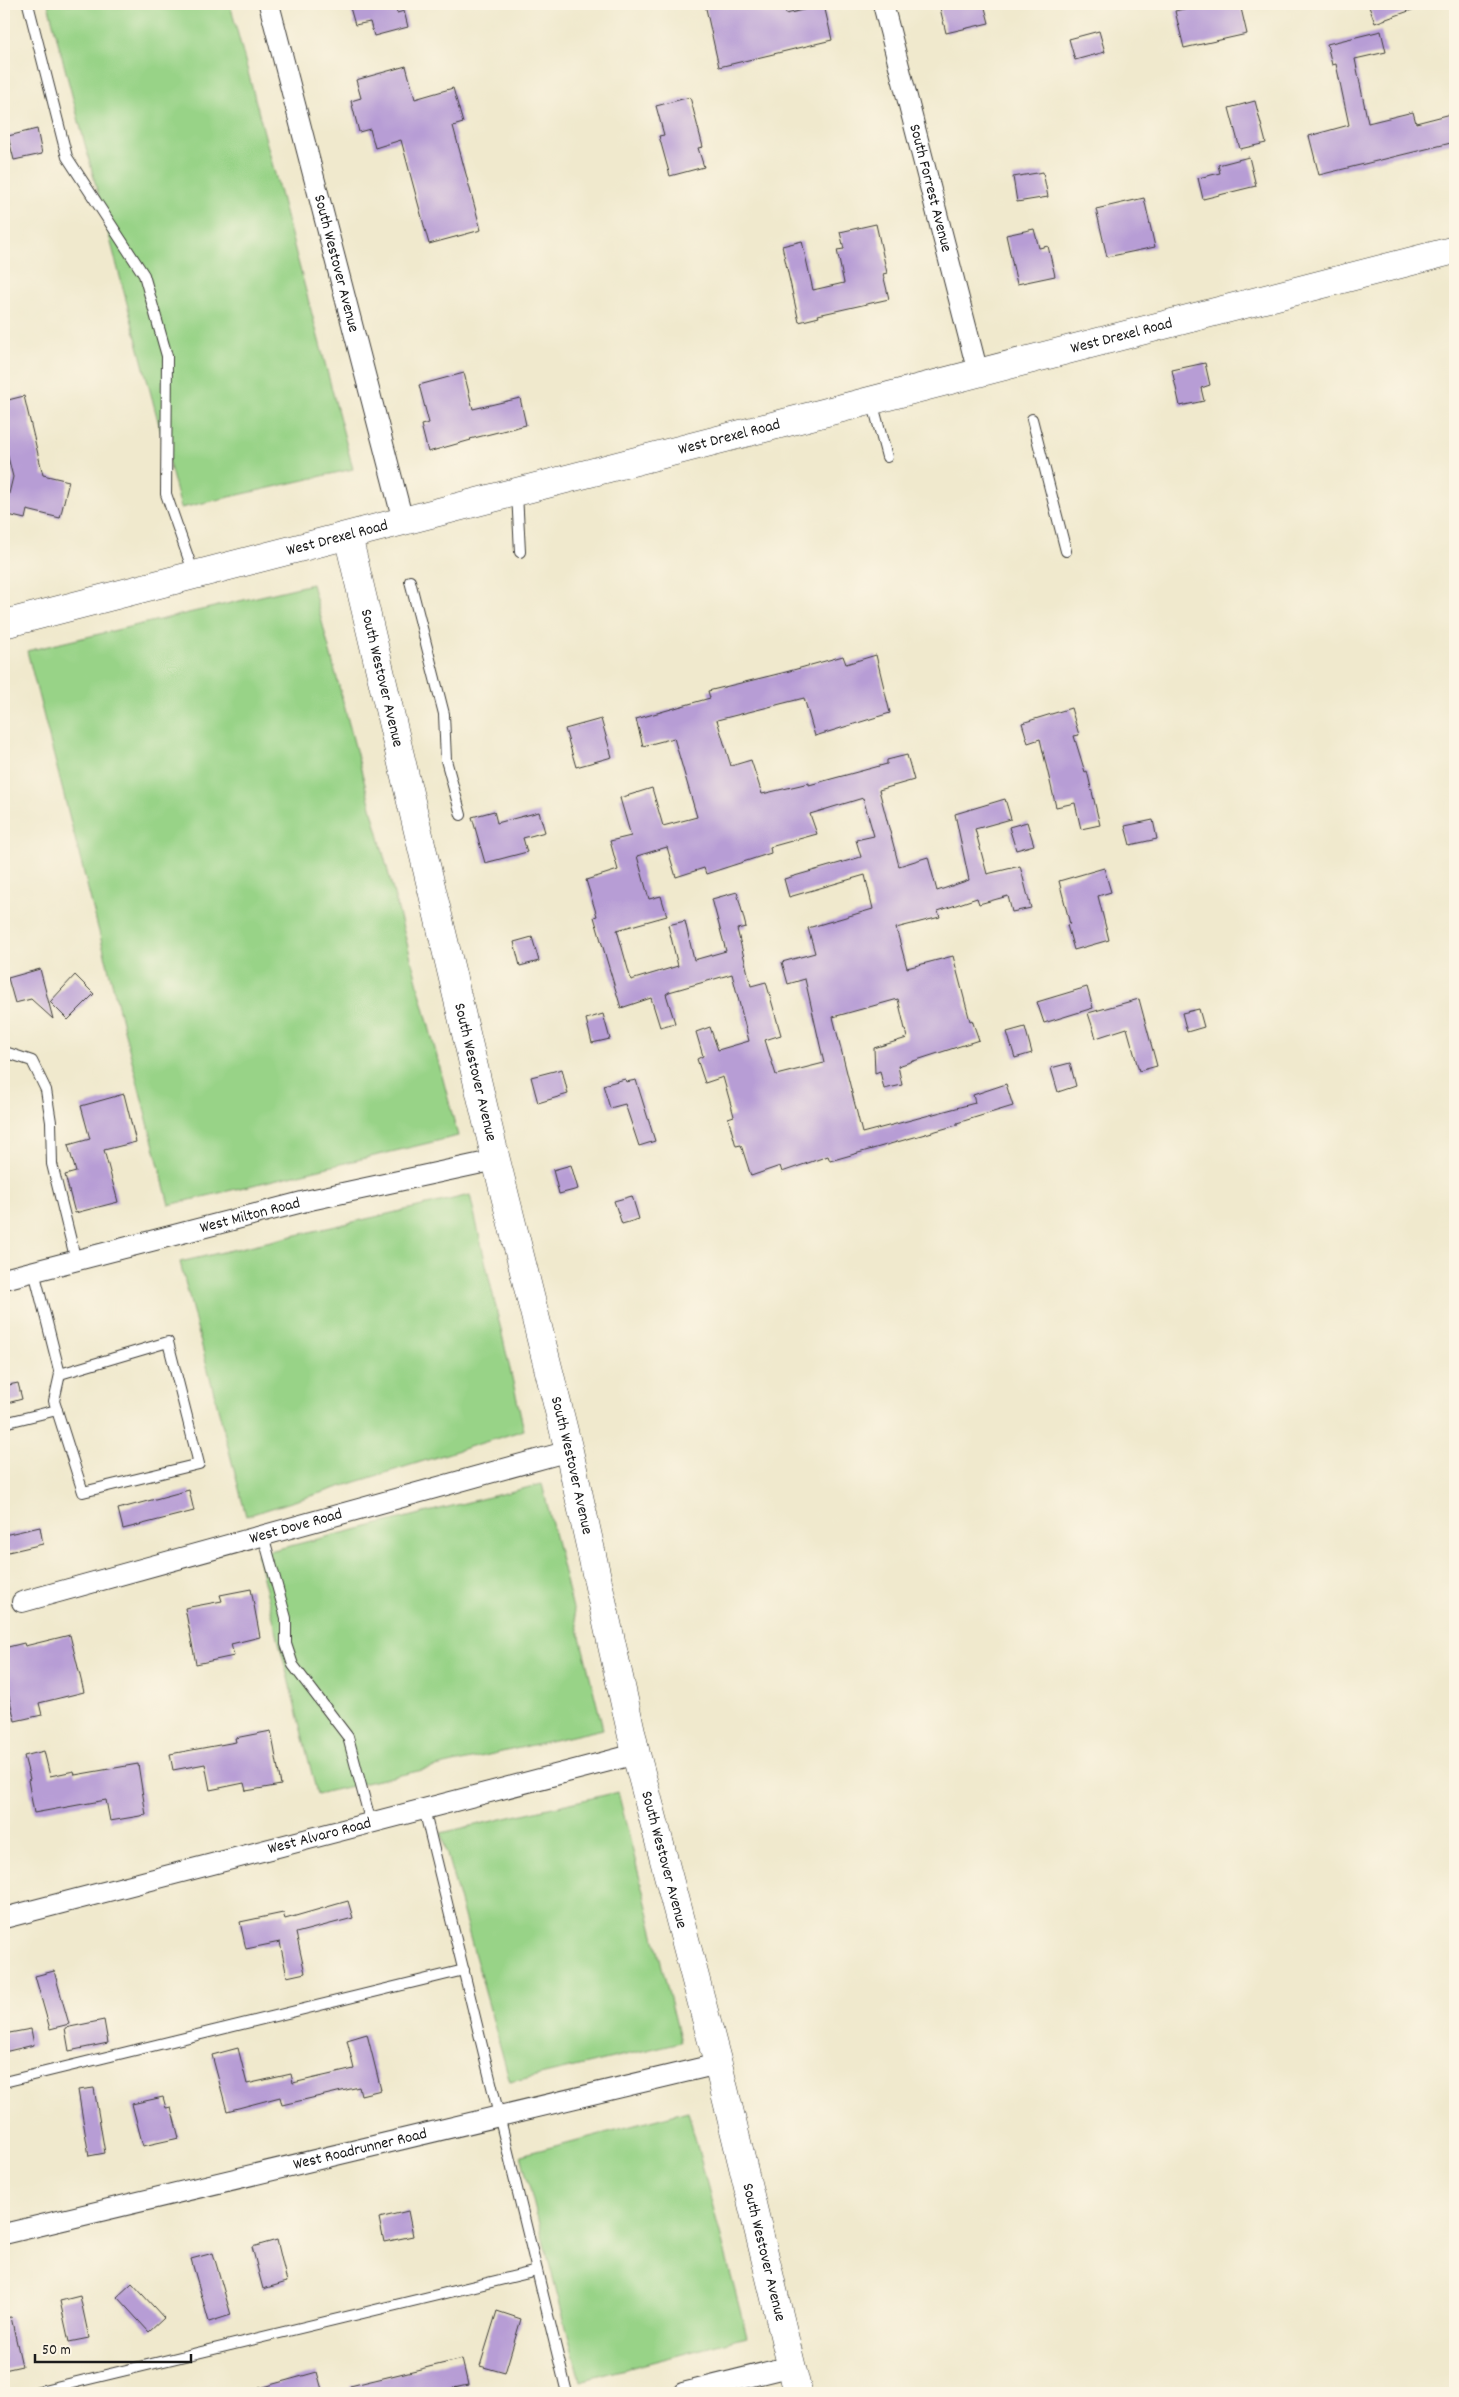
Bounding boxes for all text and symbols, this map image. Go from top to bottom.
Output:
street label: South Forrest Avenue [903,122,958,254]
street label: South Westover Avenue [307,192,365,335]
street label: West Drexel Road [1068,312,1175,360]
street label: West Drexel Road [676,413,783,461]
street label: West Drexel Road [284,514,390,562]
street label: South Westover Avenue [354,607,409,749]
street label: South Westover Avenue [448,1001,503,1143]
street label: West Milton Road [197,1192,303,1239]
street label: South Westover Avenue [544,1394,599,1537]
street label: West Dove Road [247,1503,345,1550]
street label: South Westover Avenue [635,1789,693,1931]
street label: West Alvaro Road [265,1812,374,1861]
street label: West Roadrunner Road [291,2122,429,2176]
street label: South Westover Avenue [736,2181,792,2324]
scale bar [35,2332,191,2364]
text: 50 m [42,2340,71,2362]

